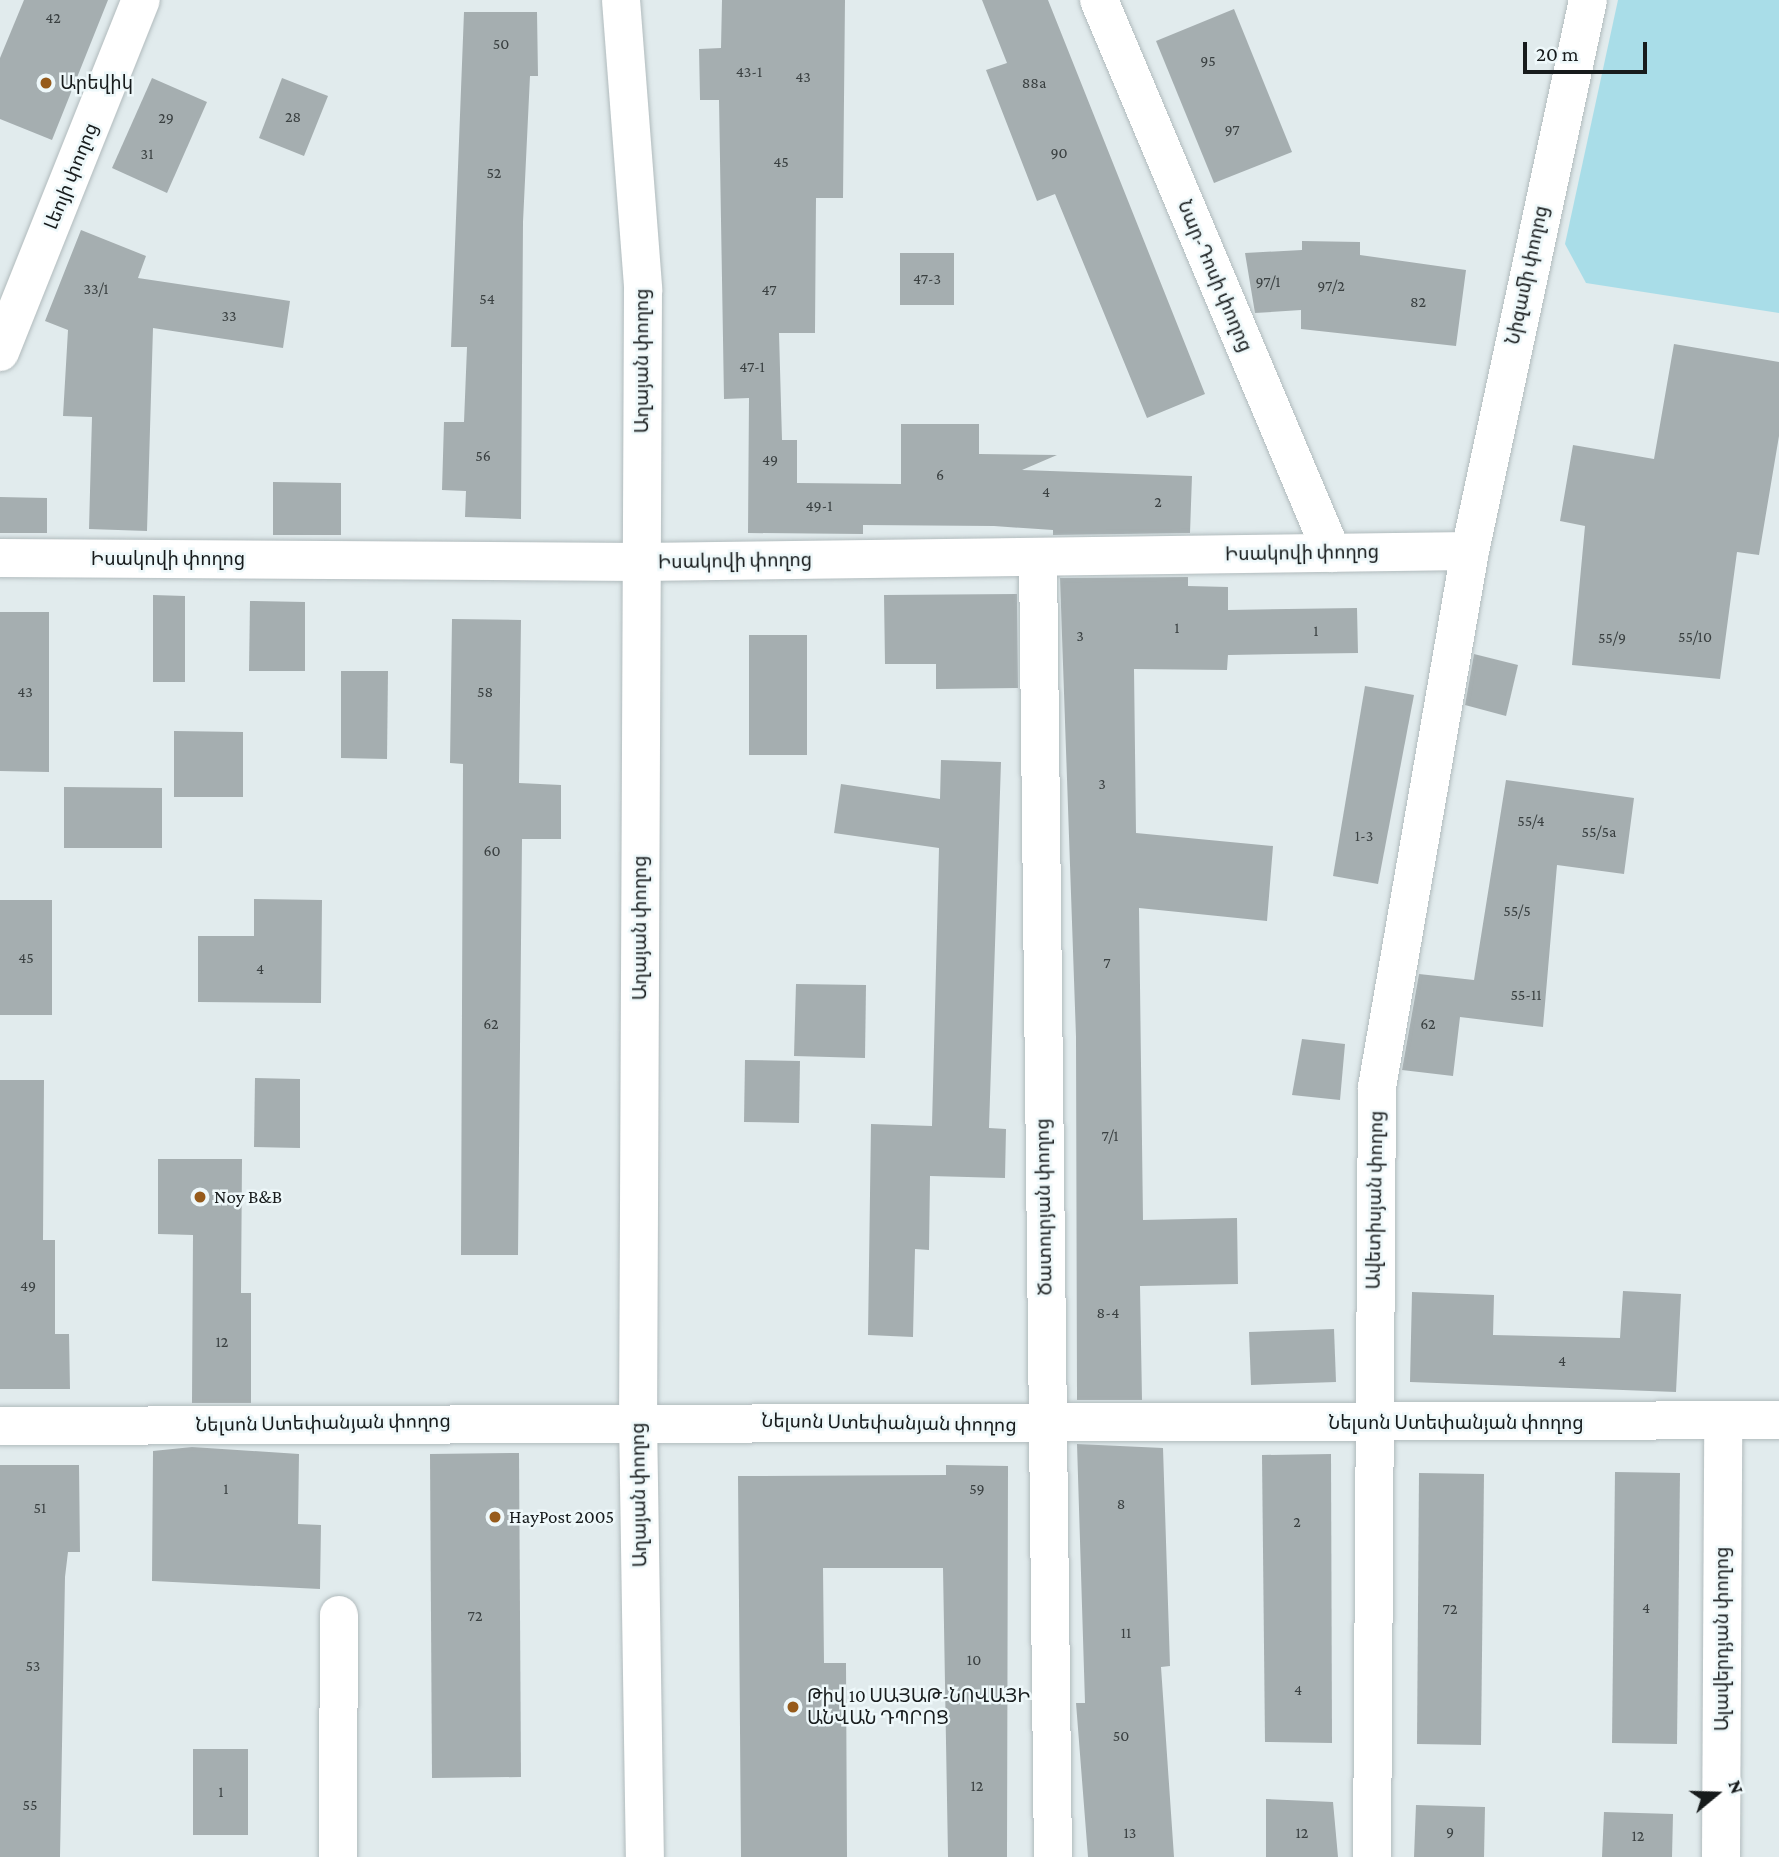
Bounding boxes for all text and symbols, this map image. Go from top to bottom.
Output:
house number: 42 [45,8,61,28]
scale bar [1527,28,1651,72]
house number: 50 [493,34,509,54]
text: 20 m [1536,42,1579,66]
house number: 95 [1200,51,1216,71]
house number: 43-1 [736,62,762,82]
house number: 43 [795,67,811,87]
place label: Արեվիկ [60,72,133,94]
house number: 88a [1022,73,1046,93]
marker: Արեվիկ [38,75,54,91]
house number: 28 [285,107,301,127]
house number: 29 [158,108,174,128]
street label: Լեոյի փողոց [39,119,103,233]
house number: 97 [1224,120,1240,140]
house number: 90 [1050,143,1068,163]
house number: 31 [141,144,153,164]
house number: 45 [773,152,789,172]
house number: 52 [487,163,501,183]
street label: Նար-Դոսի փողոց [1173,197,1257,355]
street label: Նիզամի փողոց [1501,203,1553,347]
house number: 47-3 [913,269,941,289]
house number: 97/1 [1256,272,1280,292]
house number: 97/2 [1317,276,1345,296]
house number: 33/1 [83,279,109,299]
house number: 47 [761,280,777,300]
house number: 54 [479,289,495,309]
street label: Աղայան փողոց [631,289,653,433]
house number: 82 [1410,292,1426,312]
house number: 33 [221,306,237,326]
house number: 47-1 [739,357,765,377]
house number: 56 [475,446,491,466]
house number: 49 [762,450,778,470]
house number: 6 [936,465,944,485]
house number: 4 [1042,482,1050,502]
house number: 2 [1154,492,1162,512]
house number: 49-1 [805,496,833,516]
street label: Իսակովի փողոց [1225,540,1379,566]
street label: Իսակովի փողոց [91,548,245,570]
street label: Իսակովի փողոց [658,548,812,574]
house number: 1 [1174,618,1180,638]
house number: 1 [1313,621,1319,641]
house number: 3 [1076,626,1084,646]
house number: 55/10 [1678,627,1712,647]
house number: 55/9 [1598,628,1626,648]
house number: 43 [17,682,33,702]
house number: 58 [477,682,493,702]
house number: 3 [1098,774,1106,794]
house number: 55/4 [1517,811,1545,831]
house number: 55/5a [1582,822,1616,842]
house number: 1-3 [1355,826,1373,846]
house number: 60 [483,841,501,861]
street label: Աղայան փողոց [629,856,651,1000]
house number: 55/5 [1503,901,1531,921]
house number: 45 [18,948,34,968]
house number: 7 [1103,953,1111,973]
house number: 4 [256,959,264,979]
house number: 55-11 [1510,985,1542,1005]
house number: 62 [483,1014,499,1034]
house number: 62 [1420,1014,1436,1034]
street label: Ավետիսյան փողոց [1362,1110,1388,1290]
street label: Ծատուրյան փողոց [1031,1118,1057,1296]
house number: 7/1 [1101,1126,1119,1146]
place label: Noy B&B [214,1186,282,1208]
marker: Noy B&B [192,1189,208,1205]
house number: 49 [20,1276,36,1296]
house number: 8-4 [1097,1303,1119,1323]
house number: 12 [216,1332,228,1352]
house number: 4 [1558,1351,1566,1371]
street label: Նելսոն Ստեփանյան փողոց [195,1409,451,1437]
street label: Նելսոն Ստեփանյան փողոց [761,1409,1017,1437]
street label: Նելսոն Ստեփանյան փողոց [1328,1412,1584,1434]
street label: Աղայան փողոց [626,1422,652,1568]
house number: 1 [223,1479,229,1499]
house number: 59 [969,1479,985,1499]
house number: 8 [1117,1494,1125,1514]
house number: 51 [34,1498,46,1518]
place label: HayPost 2005 [509,1506,614,1528]
marker: HayPost 2005 [487,1509,503,1525]
house number: 2 [1293,1512,1301,1532]
street label: Ալավերդյան փողոց [1711,1547,1733,1731]
house number: 4 [1642,1598,1650,1618]
house number: 72 [1442,1599,1458,1619]
house number: 72 [468,1606,482,1626]
house number: 11 [1121,1623,1131,1643]
house number: 10 [967,1650,981,1670]
house number: 53 [26,1656,40,1676]
house number: 4 [1294,1680,1302,1700]
place label: Թիվ 10 ՍԱՅԱԹ-ՆՈՎԱՅԻ ԱՆՎԱՆ ԴՊՐՈՑ [807,1685,1031,1729]
marker: Թիվ 10 ՍԱՅԱԹ-ՆՈՎԱՅԻ ԱՆՎԱՆ ԴՊՐՈՑ [785,1699,801,1715]
house number: 50 [1113,1726,1129,1746]
north arrow [1681,1759,1751,1829]
house number: 12 [971,1776,983,1796]
text: N [1724,1777,1748,1797]
house number: 1 [218,1782,224,1802]
house number: 55 [23,1795,37,1815]
house number: 9 [1446,1822,1454,1842]
house number: 13 [1124,1823,1136,1843]
house number: 12 [1296,1823,1308,1843]
house number: 12 [1632,1826,1644,1846]

